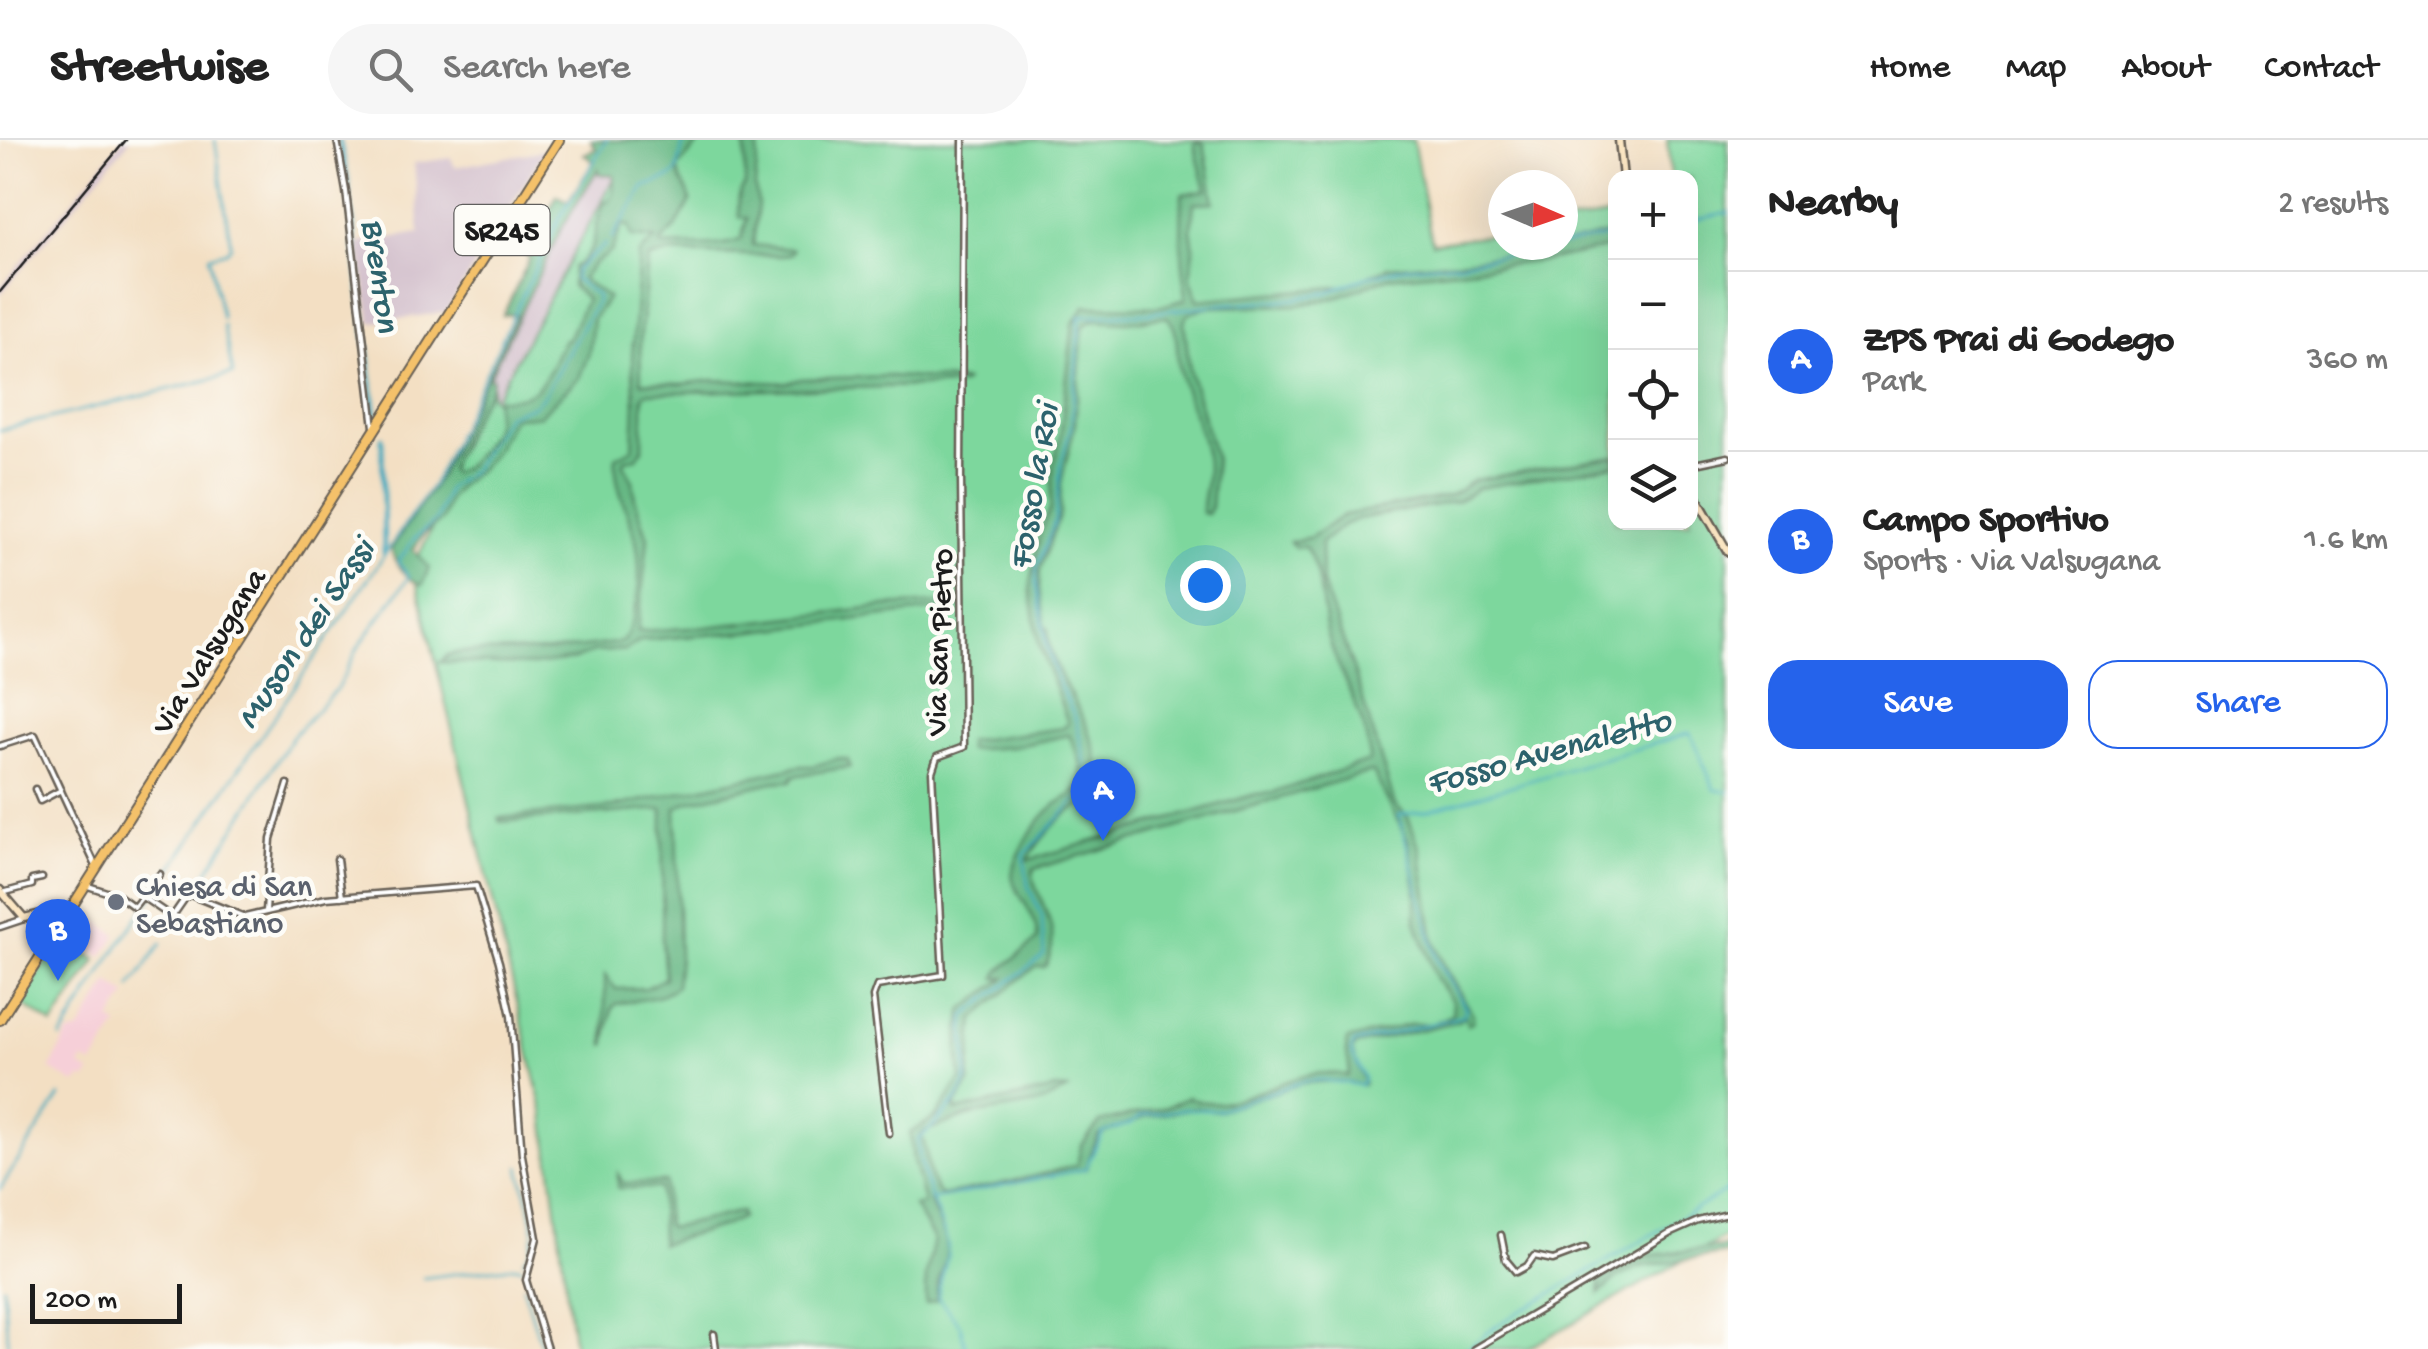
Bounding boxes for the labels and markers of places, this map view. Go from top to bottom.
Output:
pin: A [1070,758,1136,841]
place label: Chiesa di San Sebastiano [136,870,312,945]
marker: Chiesa di San Sebastiano [105,891,127,913]
pin: B [26,898,90,981]

